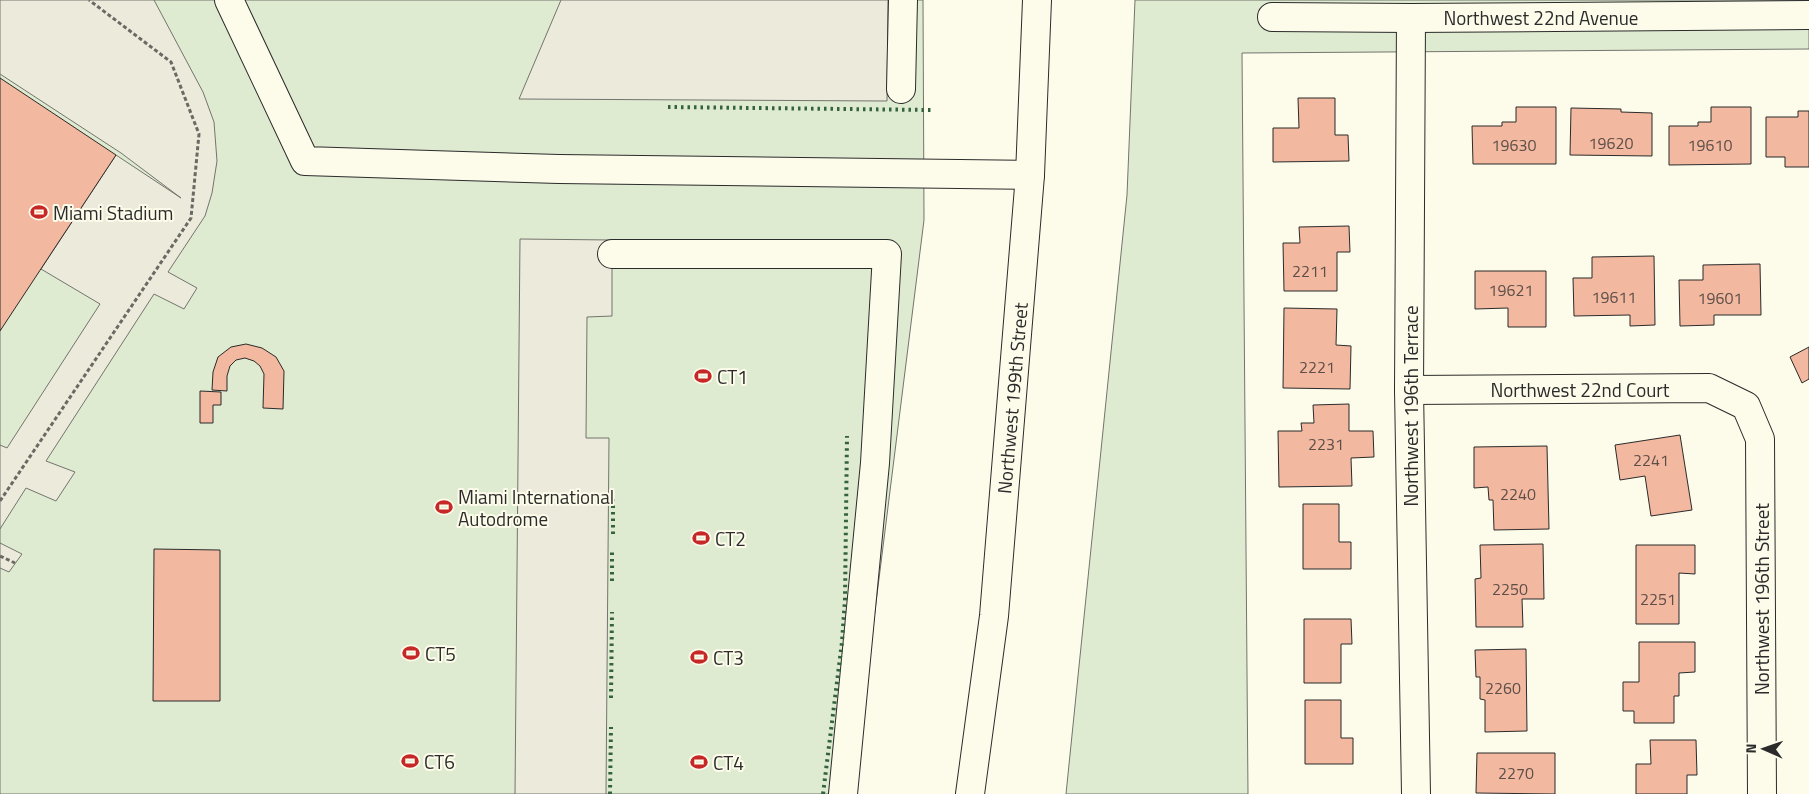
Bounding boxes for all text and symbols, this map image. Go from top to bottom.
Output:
street label: Northwest 22nd Avenue [1444,3,1638,32]
house number: 19620 [1589,131,1633,155]
house number: 19630 [1492,133,1536,157]
house number: 19610 [1688,133,1732,157]
place label: Miami Stadium [53,198,173,227]
sports icon: Miami Stadium [29,202,49,222]
house number: 2211 [1292,259,1328,283]
house number: 19621 [1489,278,1533,302]
house number: 19611 [1592,285,1636,309]
house number: 19601 [1698,286,1742,310]
street label: Northwest 199th Street [989,301,1035,495]
street label: Northwest 196th Terrace [1396,305,1425,507]
house number: 2221 [1299,355,1335,379]
place label: CT1 [717,362,748,391]
sports icon: CT1 [693,366,713,386]
street label: Northwest 22nd Court [1490,375,1670,404]
house number: 2231 [1308,432,1344,456]
house number: 2241 [1633,448,1669,472]
place label: Miami International Autodrome [458,482,614,533]
house number: 2240 [1500,482,1536,506]
sports icon: Miami International Autodrome [434,497,454,517]
street label: Northwest 196th Street [1747,503,1776,695]
place label: CT2 [715,524,746,553]
sports icon: CT2 [691,528,711,548]
house number: 2250 [1492,577,1528,601]
house number: 2251 [1640,587,1676,611]
place label: CT5 [425,639,456,668]
sports icon: CT5 [401,643,421,663]
place label: CT3 [713,643,744,672]
sports icon: CT3 [689,647,709,667]
house number: 2260 [1485,676,1521,700]
north arrow [1739,724,1789,774]
text: N [1740,743,1761,754]
place label: CT6 [424,747,455,776]
place label: CT4 [713,748,744,777]
sports icon: CT6 [400,751,420,771]
sports icon: CT4 [689,752,709,772]
house number: 2270 [1498,761,1534,785]

